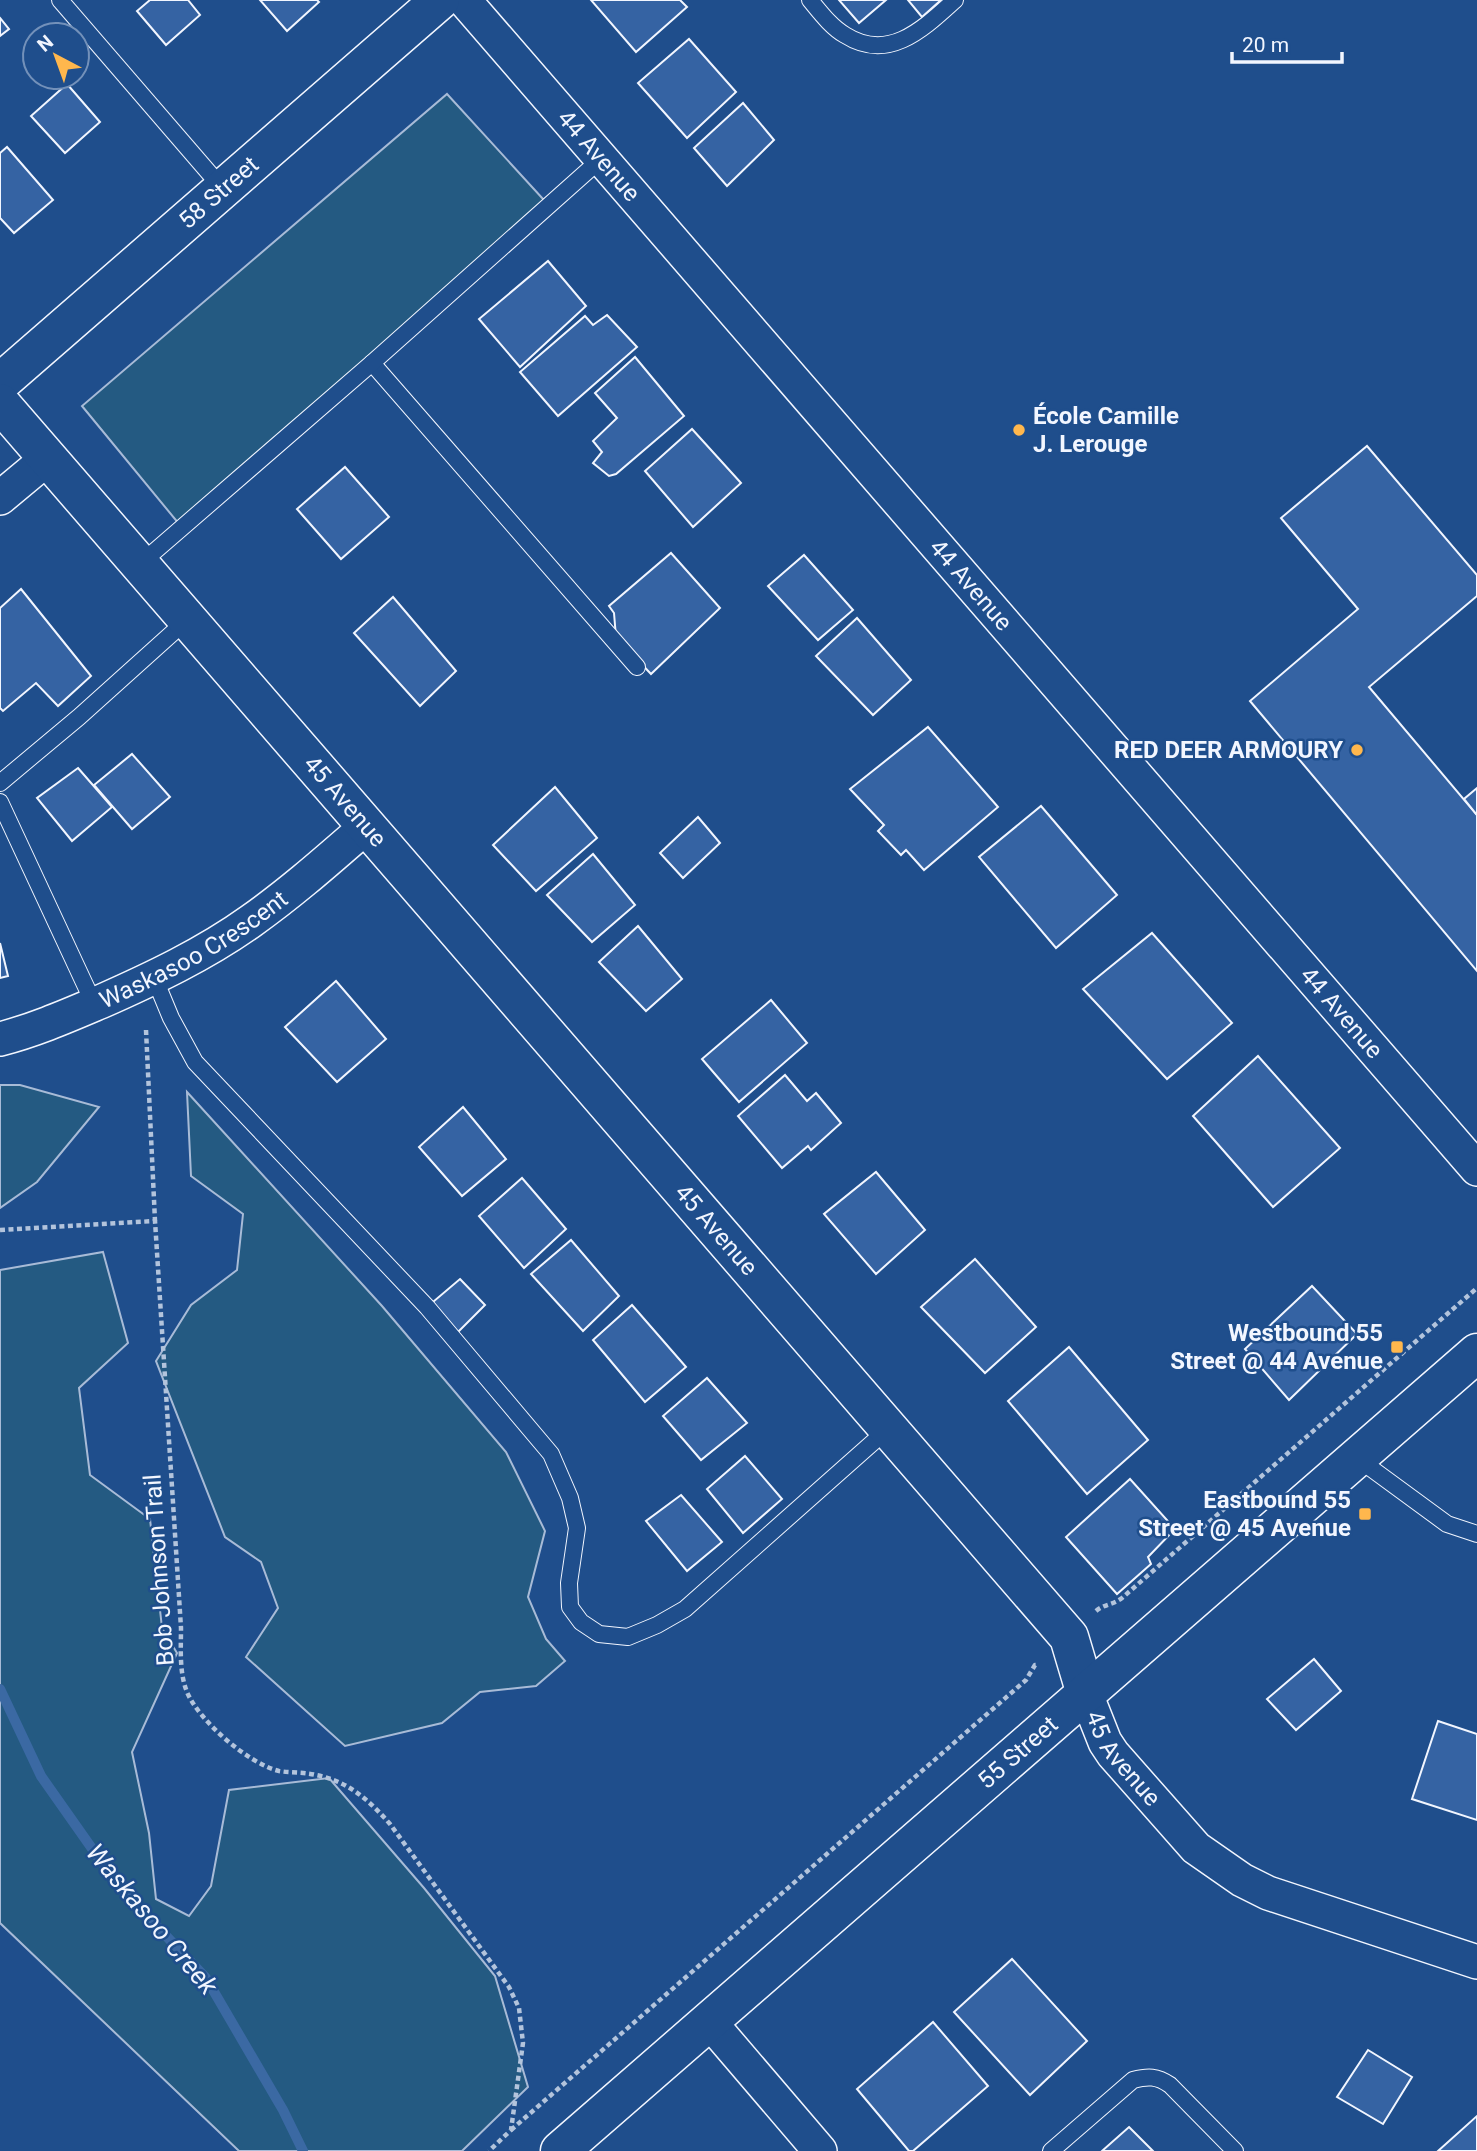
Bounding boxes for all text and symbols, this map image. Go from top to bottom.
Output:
north arrow [21,21,91,91]
scale bar [1232,21,1342,65]
text: N [33,30,58,57]
text: 20 m [1242,33,1289,57]
street label: 44 Avenue [552,104,646,207]
street label: 58 Street [173,150,264,235]
place label: École Camille J. Lerouge [1033,402,1179,458]
marker: École Camille J. Lerouge [1011,422,1027,438]
street label: 44 Avenue [924,534,1018,636]
place label: RED DEER ARMOURY [1114,736,1343,764]
marker: RED DEER ARMOURY [1349,742,1365,758]
street label: 45 Avenue [298,750,392,853]
street label: Waskasoo Crescent [95,885,293,1014]
street label: 44 Avenue [1294,961,1389,1064]
street label: 45 Avenue [669,1179,763,1281]
place label: Westbound 55 Street @ 44 Avenue [1170,1319,1383,1375]
marker: Westbound 55 Street @ 44 Avenue [1389,1339,1405,1355]
street label: Bob Johnson Trail [138,1473,180,1667]
place label: Eastbound 55 Street @ 45 Avenue [1138,1486,1351,1542]
marker: Eastbound 55 Street @ 45 Avenue [1357,1506,1373,1522]
street label: 45 Avenue [1080,1707,1166,1812]
street label: 55 Street [972,1710,1064,1795]
water label: Waskasoo Creek [80,1837,225,2001]

